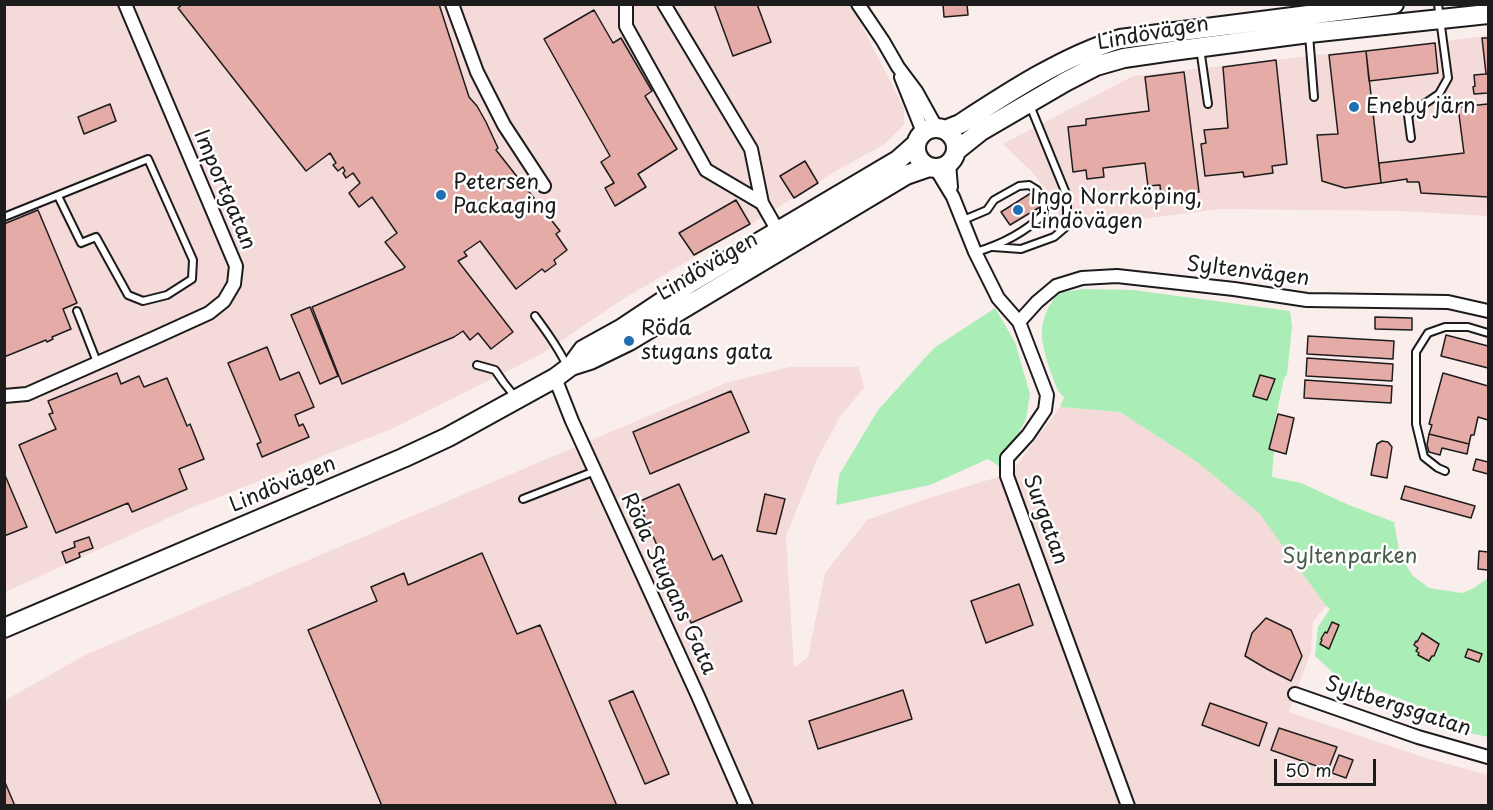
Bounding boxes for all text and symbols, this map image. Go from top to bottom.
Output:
street label: Lindövägen [1095,12,1211,56]
place label: Eneby järn [1366,94,1476,120]
marker: Eneby järn [1347,100,1361,114]
street label: Importgatan [187,126,261,254]
place label: Petersen Packaging [453,170,557,220]
place label: Ingo Norrköping, Lindövägen [1030,185,1202,235]
marker: Petersen Packaging [434,188,448,202]
marker: Ingo Norrköping, Lindövägen [1011,203,1025,217]
street label: Lindövägen [653,227,763,307]
street label: Syltenvägen [1185,252,1311,292]
place label: Röda stugans gata [641,316,772,366]
marker: Röda stugans gata [622,334,636,348]
street label: Lindövägen [226,451,340,519]
street label: Surgatan [1017,472,1073,568]
street label: Röda Stugans Gata [615,489,721,679]
park label: Syltenparken [1283,544,1417,570]
street label: Syltbergsgatan [1322,672,1474,742]
scale bar [1277,747,1379,785]
text: 50 m [1285,756,1332,783]

